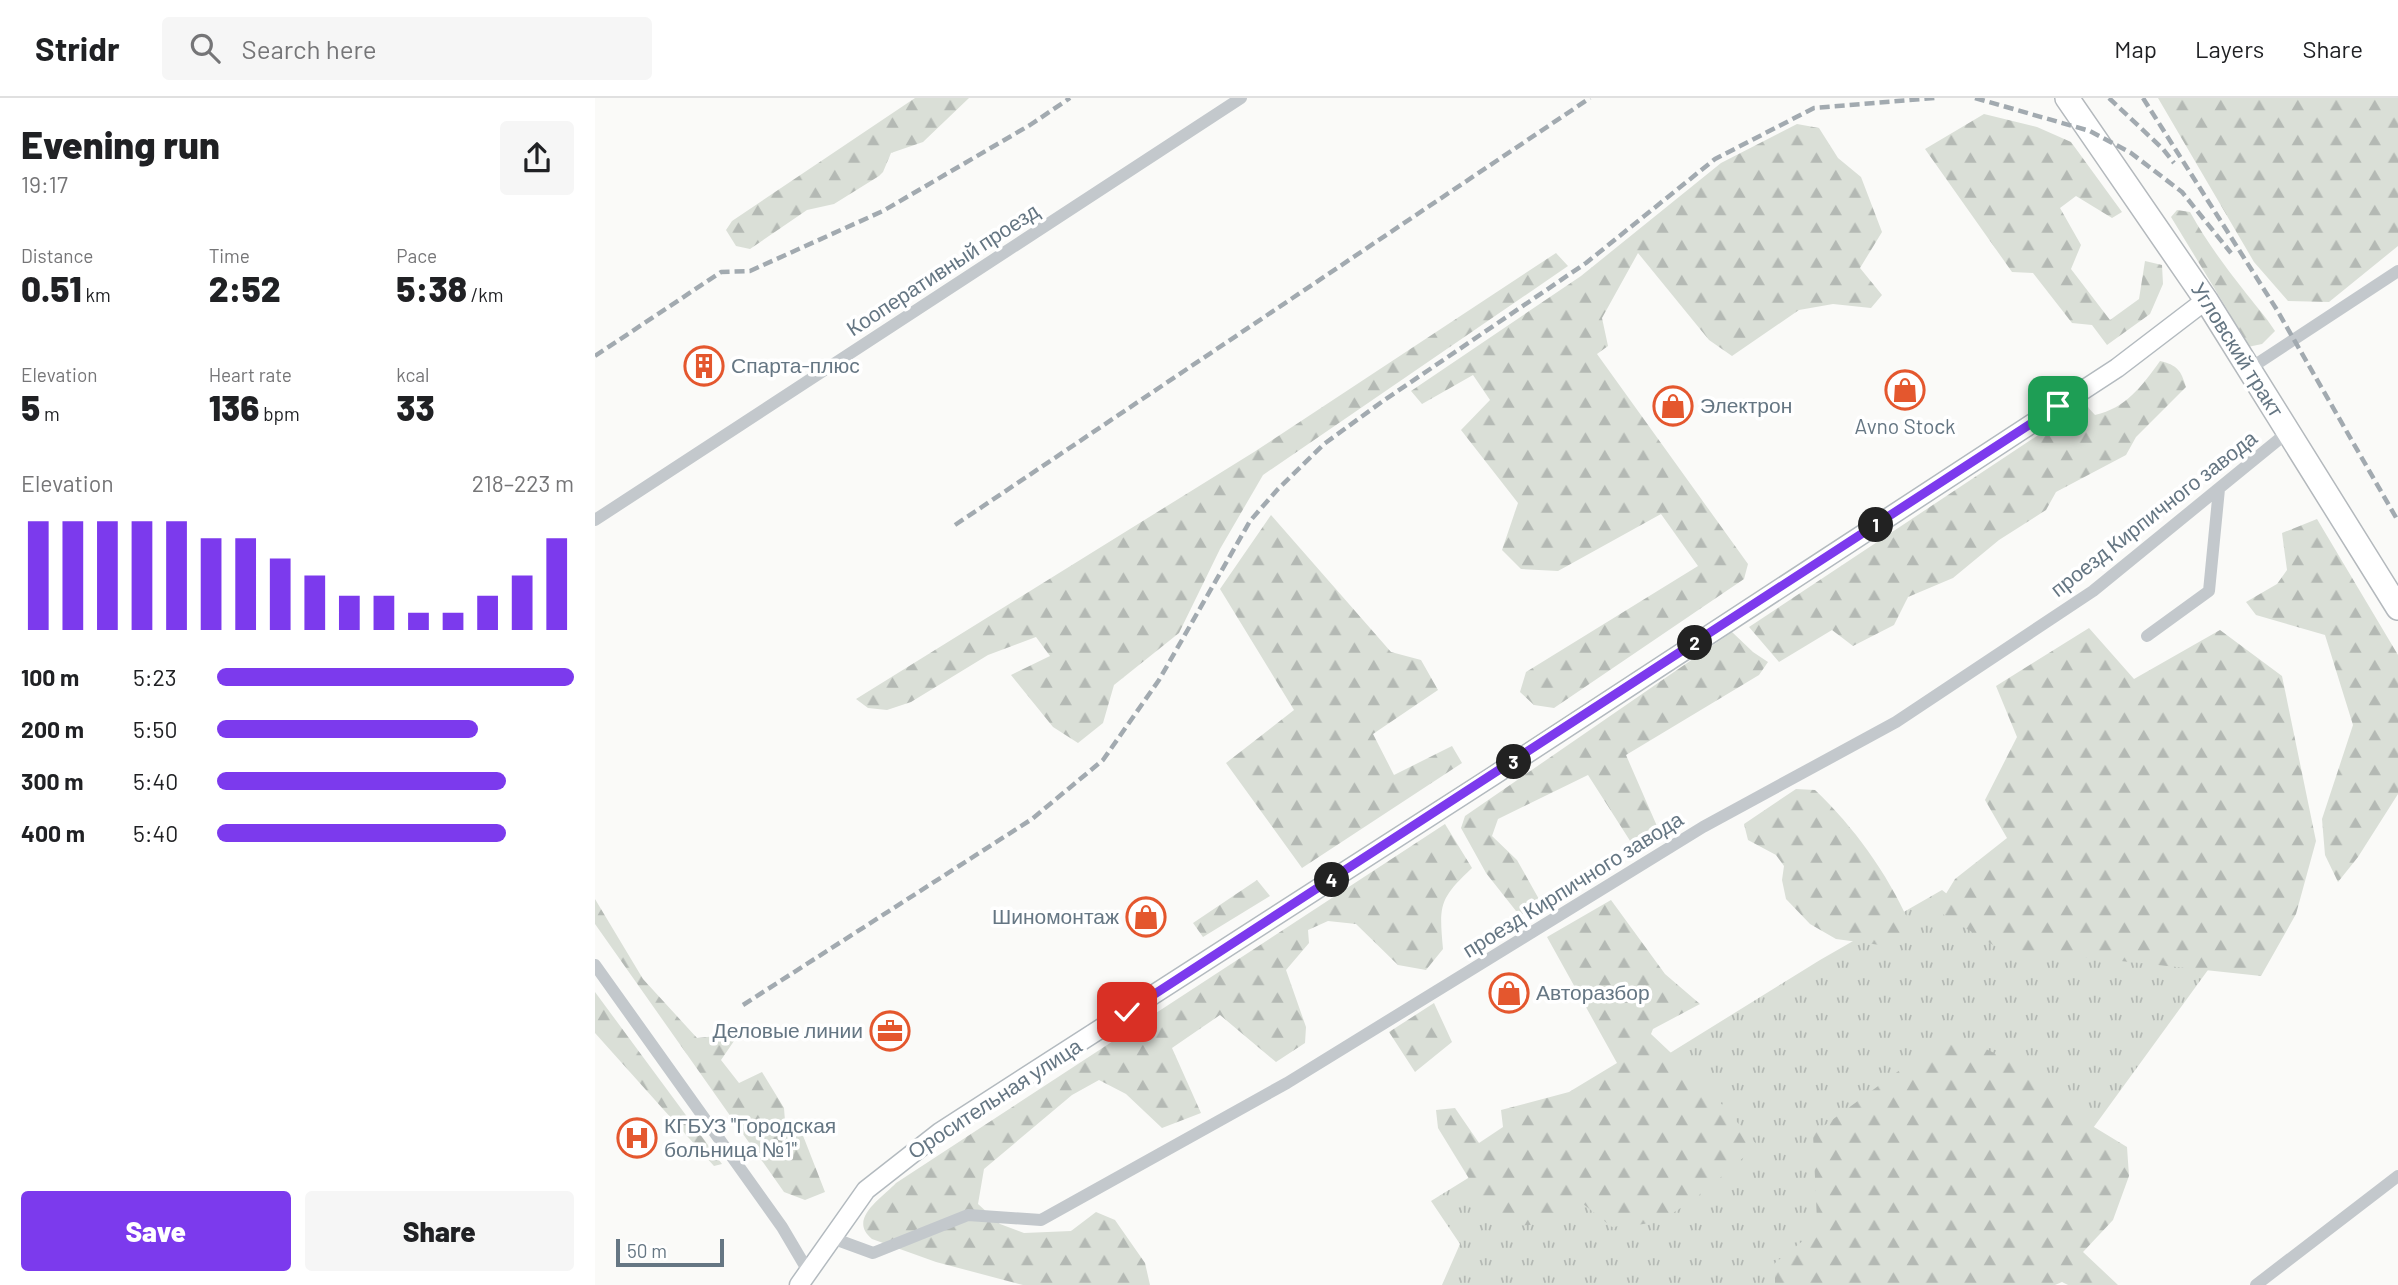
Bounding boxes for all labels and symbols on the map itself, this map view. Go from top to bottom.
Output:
street label: Кооперативный проезд [841,197,1043,340]
street label: Угловский тракт [2187,277,2290,421]
building icon: Спарта-плюс [683,345,725,387]
place label: Спарта-плюс [731,352,860,377]
shop icon: Avno Stoсk [1884,369,1926,411]
pin [2028,376,2088,436]
shop icon: Электрон [1652,385,1694,427]
place label: Электрон [1700,392,1792,417]
place label: Avno Stoсk [1854,413,1956,438]
street label: проезд Кирпичного завода [2045,424,2261,601]
pin: 1 [1859,508,1893,542]
pin: 2 [1677,626,1713,660]
pin: 3 [1497,744,1531,780]
street label: проезд Кирпичного завода [1457,805,1687,962]
pin: 4 [1315,862,1349,898]
shop icon: Шиномонтаж [1125,896,1167,938]
place label: Шиномонтаж [992,903,1119,928]
shop icon: Авторазбор [1488,972,1530,1014]
place label: Авторазбор [1536,979,1650,1004]
pin [1097,982,1157,1042]
office icon: Деловые линии [869,1010,911,1052]
place label: Деловые линии [712,1017,863,1042]
street label: Оросительная улица [903,1032,1086,1163]
place label: КГБУЗ "Городская больница №1" [664,1112,836,1161]
hospital icon: КГБУЗ "Городская больница №1" [616,1117,658,1159]
scale bar [616,1236,725,1268]

